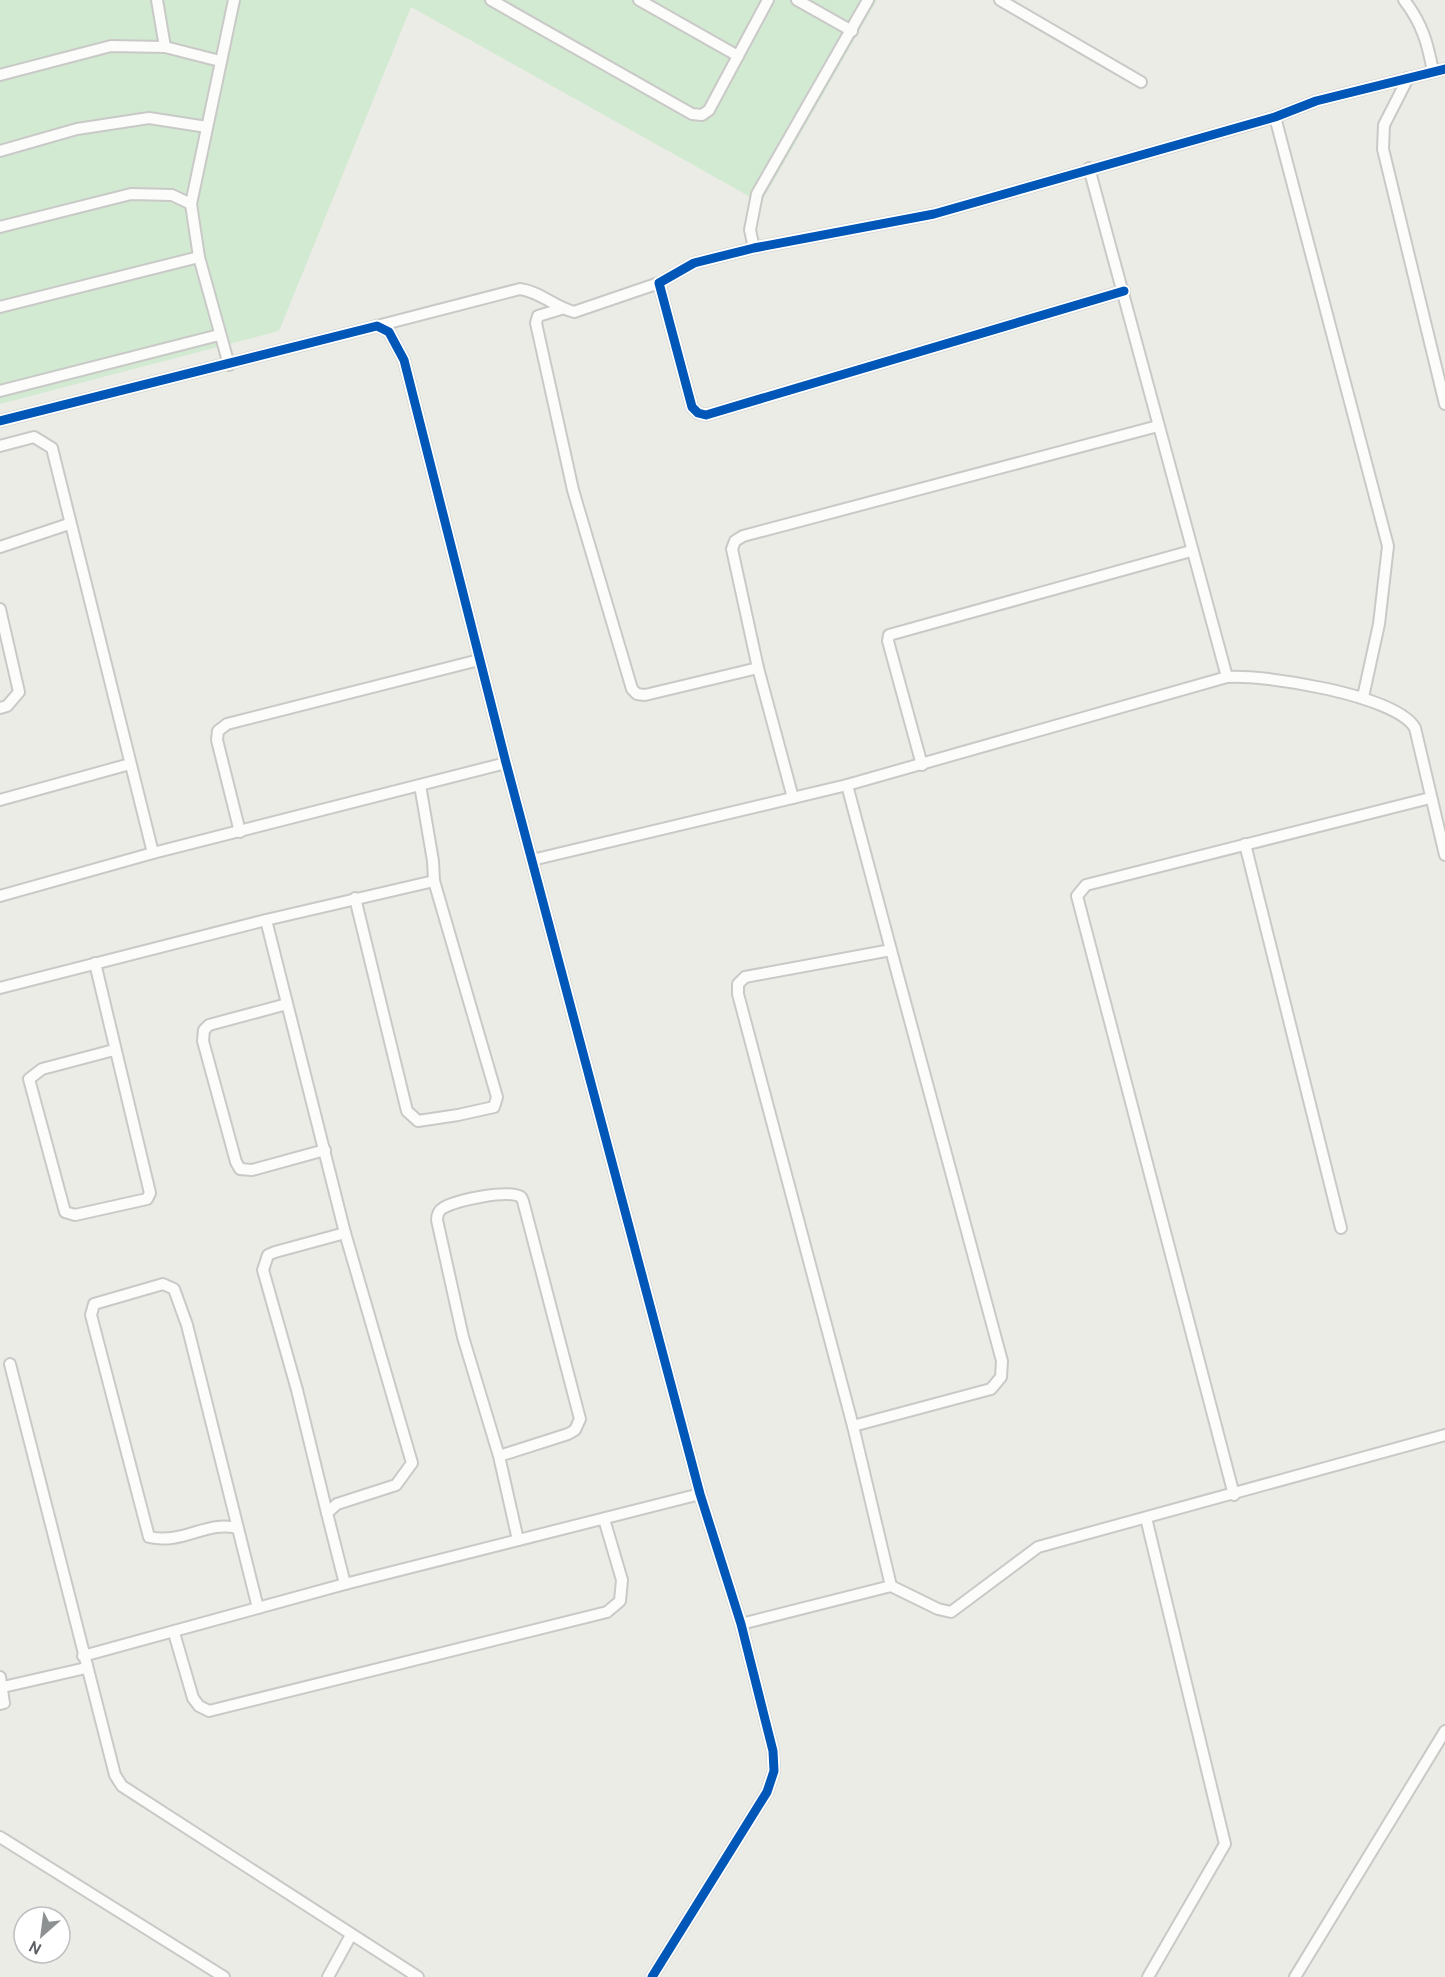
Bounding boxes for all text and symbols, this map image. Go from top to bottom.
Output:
north arrow [12,1905,72,1965]
text: N [26,1937,45,1959]

